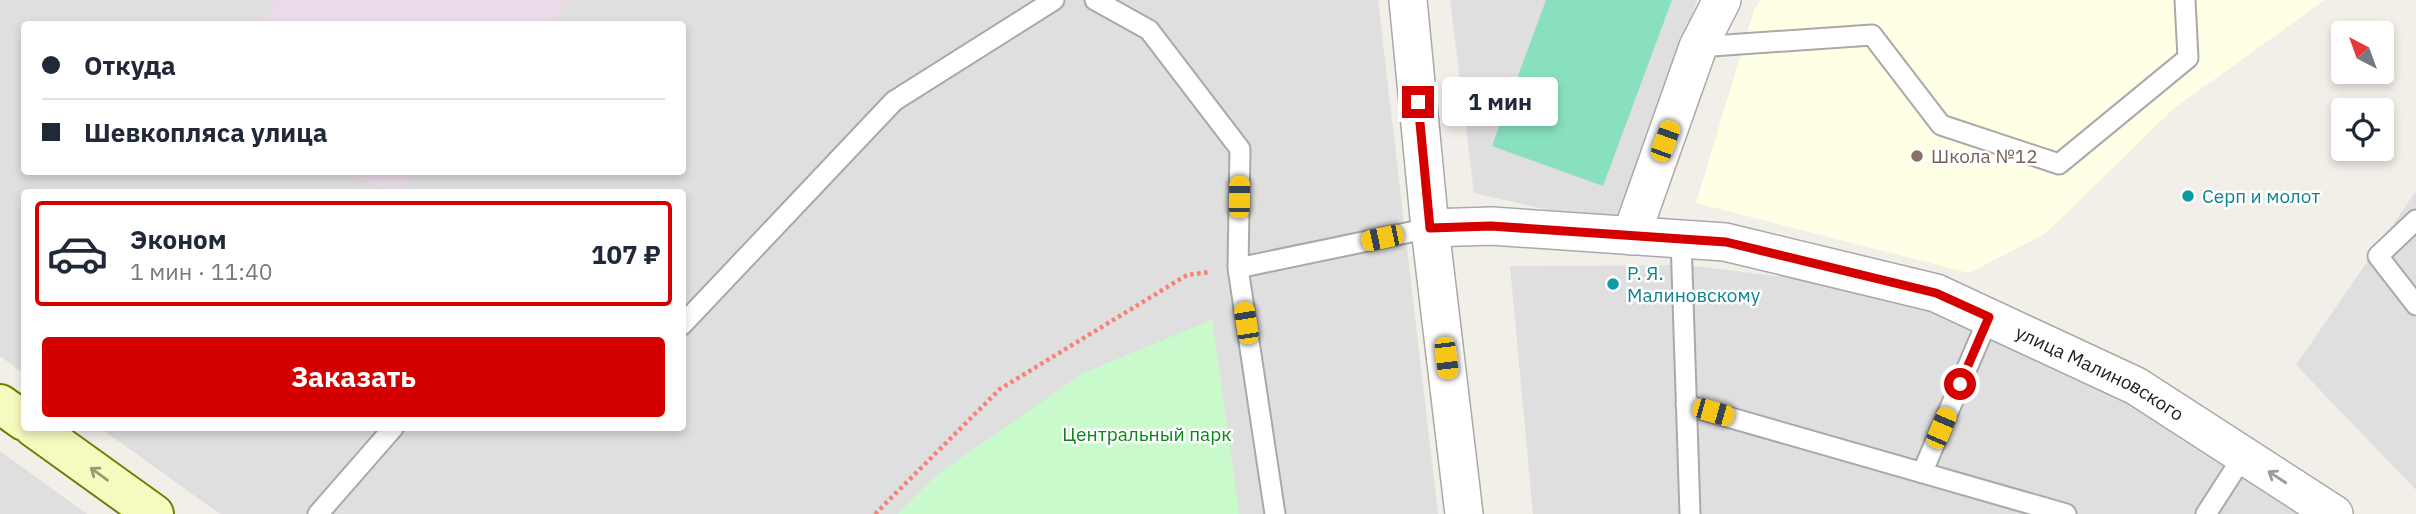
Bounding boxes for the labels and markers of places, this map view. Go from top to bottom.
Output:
place label: Школа №12 [1931,144,2038,168]
marker: Школа №12 [1909,148,1925,164]
place label: Серп и молот [2202,184,2320,208]
marker: Серп и молот [2180,188,2196,204]
place label: Р. Я. Малиновскому [1627,261,1761,307]
marker: Р. Я. Малиновскому [1605,276,1621,292]

